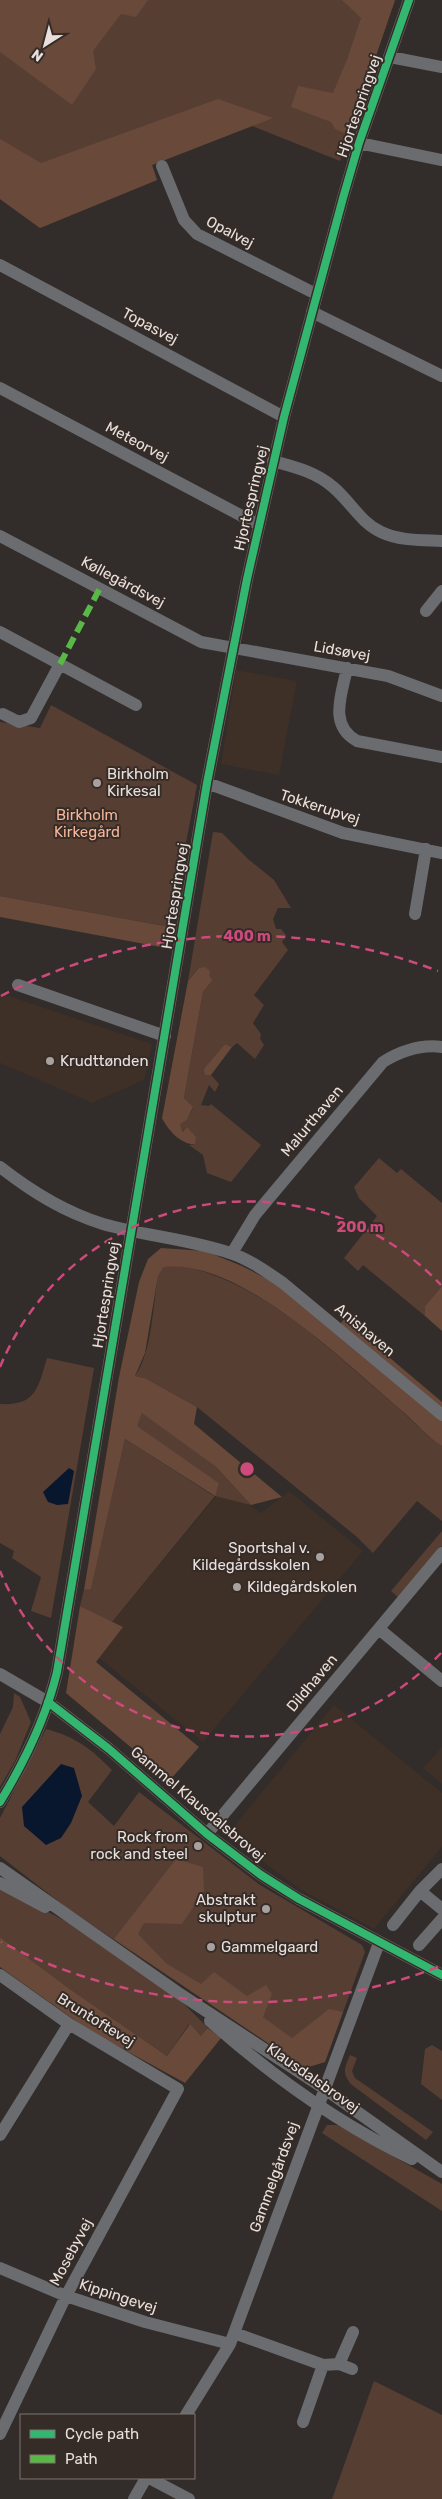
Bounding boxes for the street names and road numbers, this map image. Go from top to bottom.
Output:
street label: Hjortespringvej [333,52,385,160]
street label: Opalvej [203,212,257,252]
street label: Topasvej [119,304,181,348]
street label: Meteorvej [102,418,172,466]
street label: Hjortespringvej [230,444,272,552]
street label: Køllegårdsvej [78,552,168,612]
street label: Lidsøvej [312,637,372,665]
street label: Tokkerupvej [278,786,362,828]
street label: Hjortespringvej [158,842,192,950]
street label: Malurthaven [277,1082,347,1160]
street label: Hjortespringvej [89,1241,123,1349]
street label: Anishaven [331,1300,399,1360]
street label: Dildhaven [283,1651,341,1715]
street label: Gammel Klausdalsbrovej [127,1742,269,1866]
street label: Bruntoftevej [54,1989,138,2051]
street label: Klausdalsbrovej [263,2039,363,2117]
street label: Gammelgårdsvej [246,2119,302,2235]
street label: Mosebyvej [46,2215,96,2289]
street label: Kippingevej [77,2275,159,2317]

